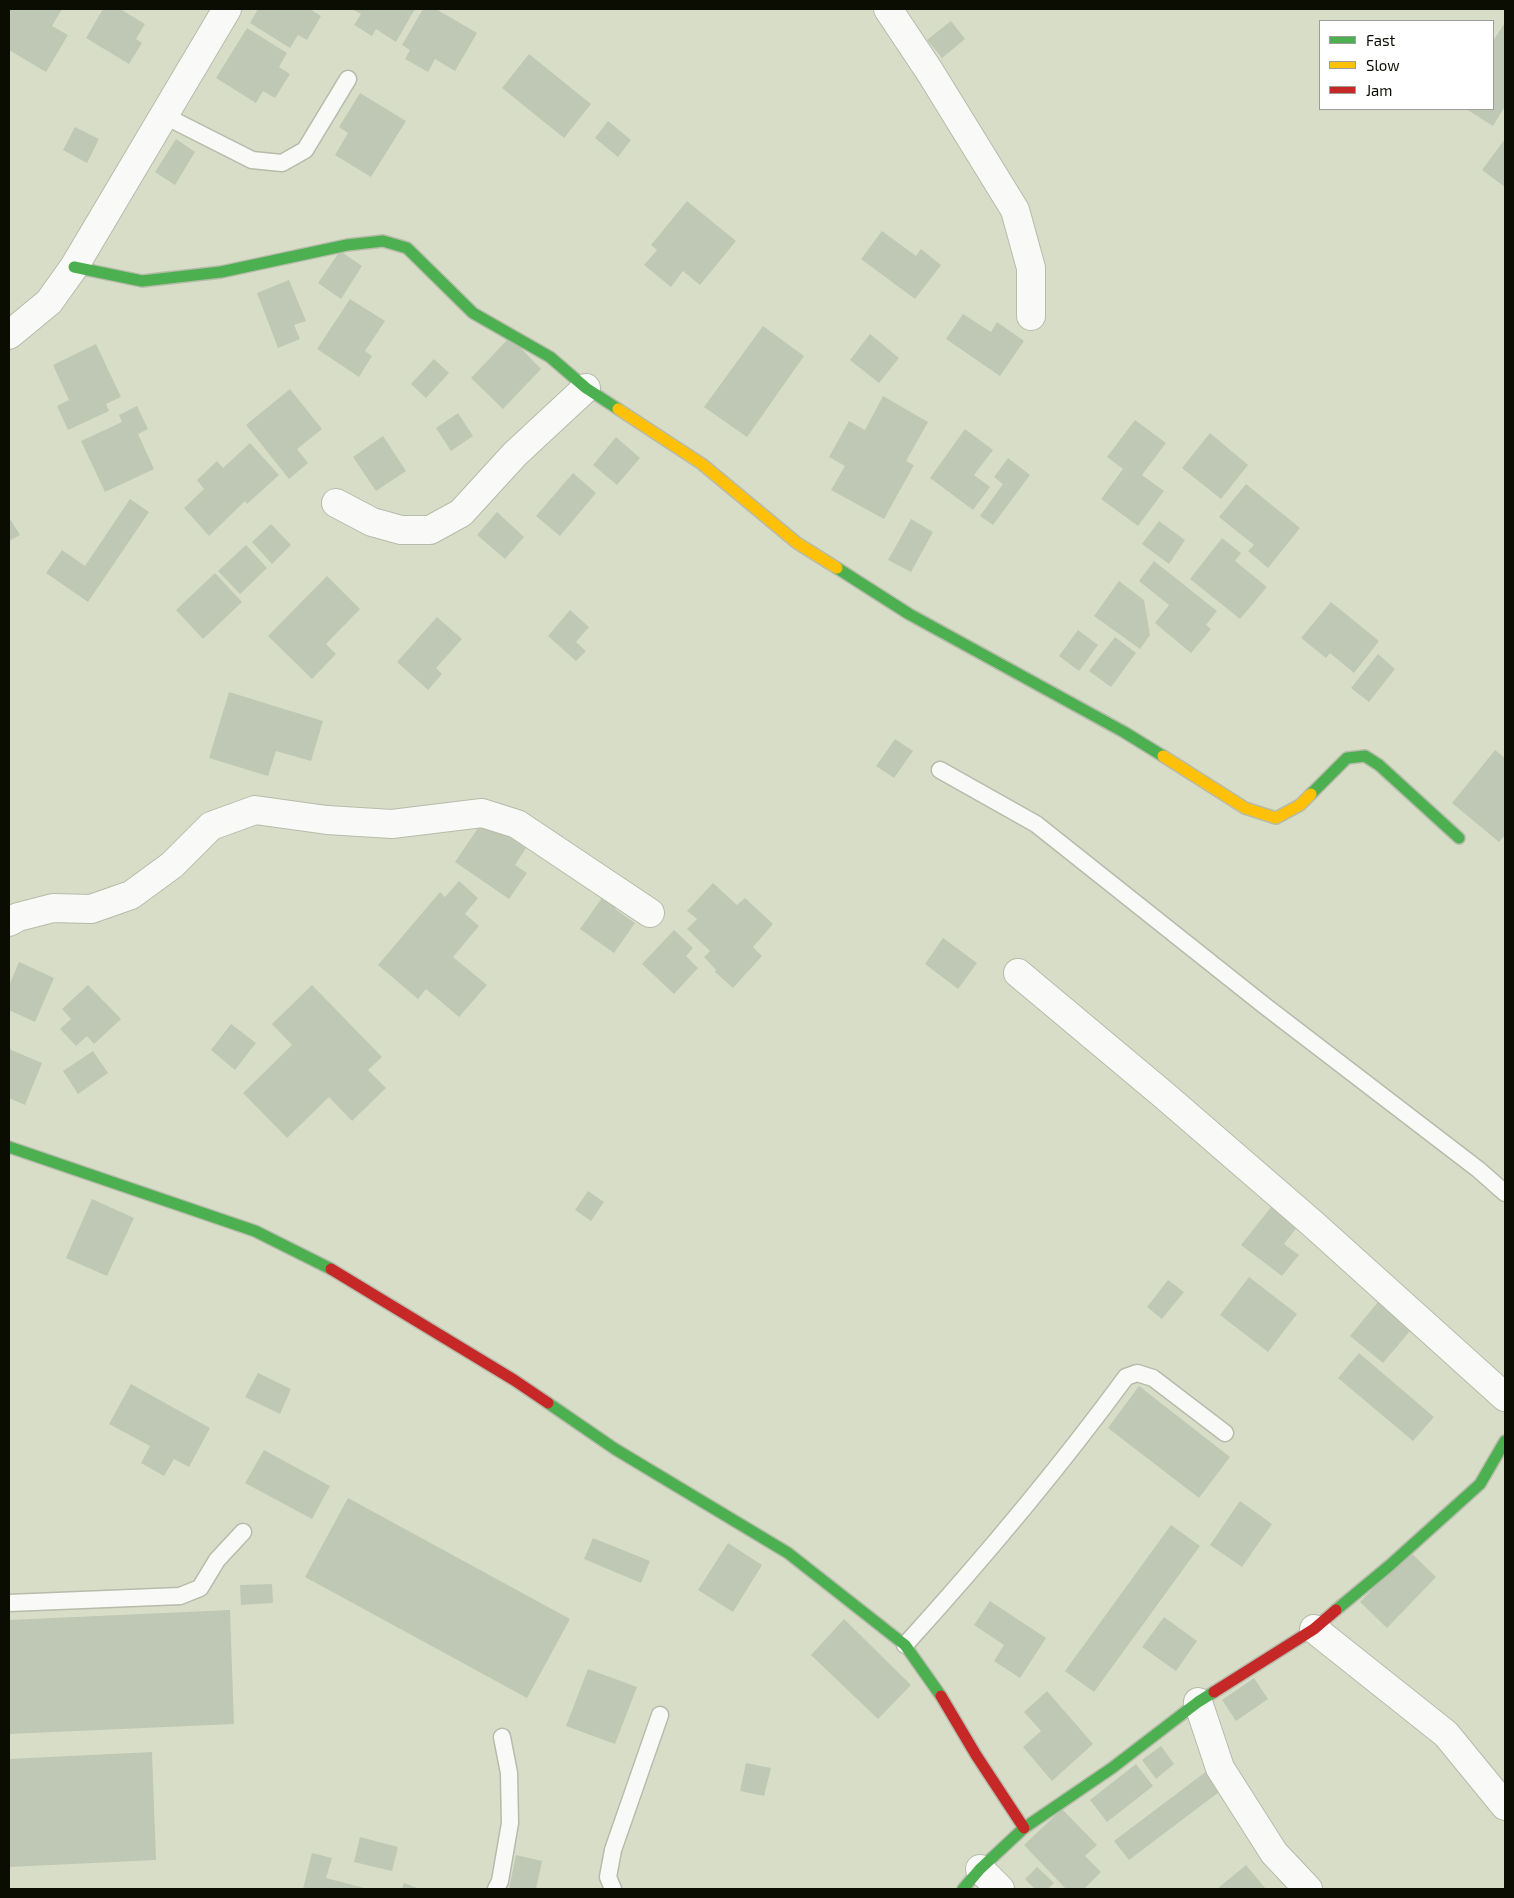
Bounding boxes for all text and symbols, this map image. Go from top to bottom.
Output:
legend [1319,20,1494,110]
text: Fast [1366,31,1395,49]
text: Slow [1366,56,1400,74]
text: Jam [1366,81,1392,99]

